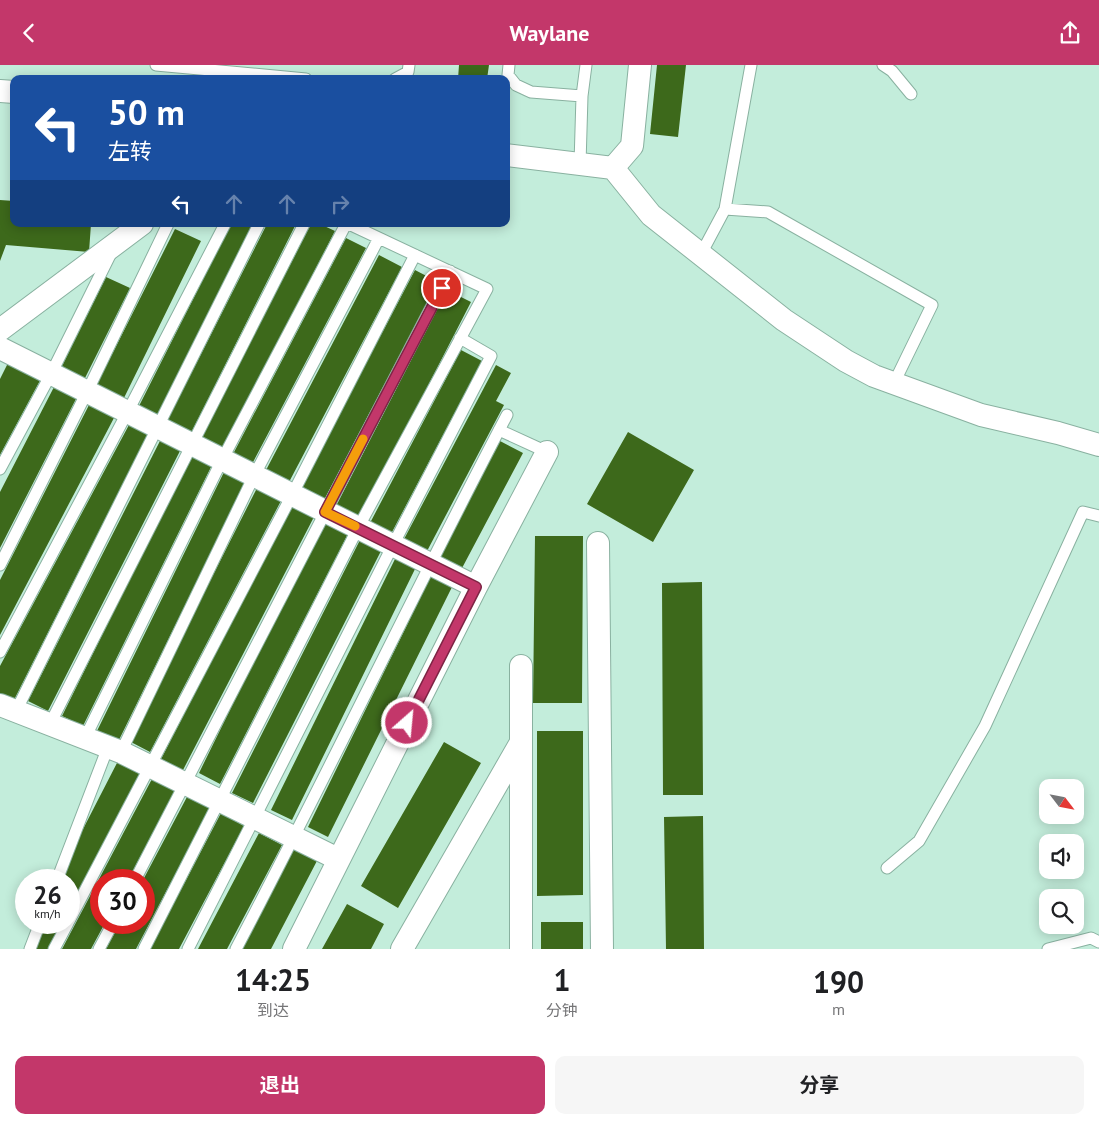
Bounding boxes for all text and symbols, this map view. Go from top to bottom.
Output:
icon: back [15,19,43,47]
text: Waylane [510,19,589,47]
icon: share [1056,19,1084,47]
text: 50 m [108,89,185,135]
icon: left [25,95,90,160]
text: 左转 [108,137,152,165]
icon: left [167,190,195,218]
icon: ahead [220,190,248,218]
icon: ahead [273,190,301,218]
icon: right [326,190,354,218]
pin [421,267,463,309]
icon: arrive [428,274,456,302]
position arrow [380,696,432,748]
north arrow [1039,779,1084,824]
map controls [1039,779,1084,934]
button: sound [1039,834,1084,879]
speed limit sign: 30 [90,869,155,934]
text: 26 [33,879,62,911]
button: search [1039,889,1084,934]
text: km/h [34,906,61,921]
text: 14:25 [235,960,311,999]
text: 1 [554,960,571,999]
text: 190 [813,962,864,1001]
text: m [832,999,845,1019]
text: 到达 [257,1000,289,1020]
text: 分钟 [546,1000,578,1020]
button: 退出 [15,1056,545,1114]
button: 分享 [555,1056,1084,1114]

